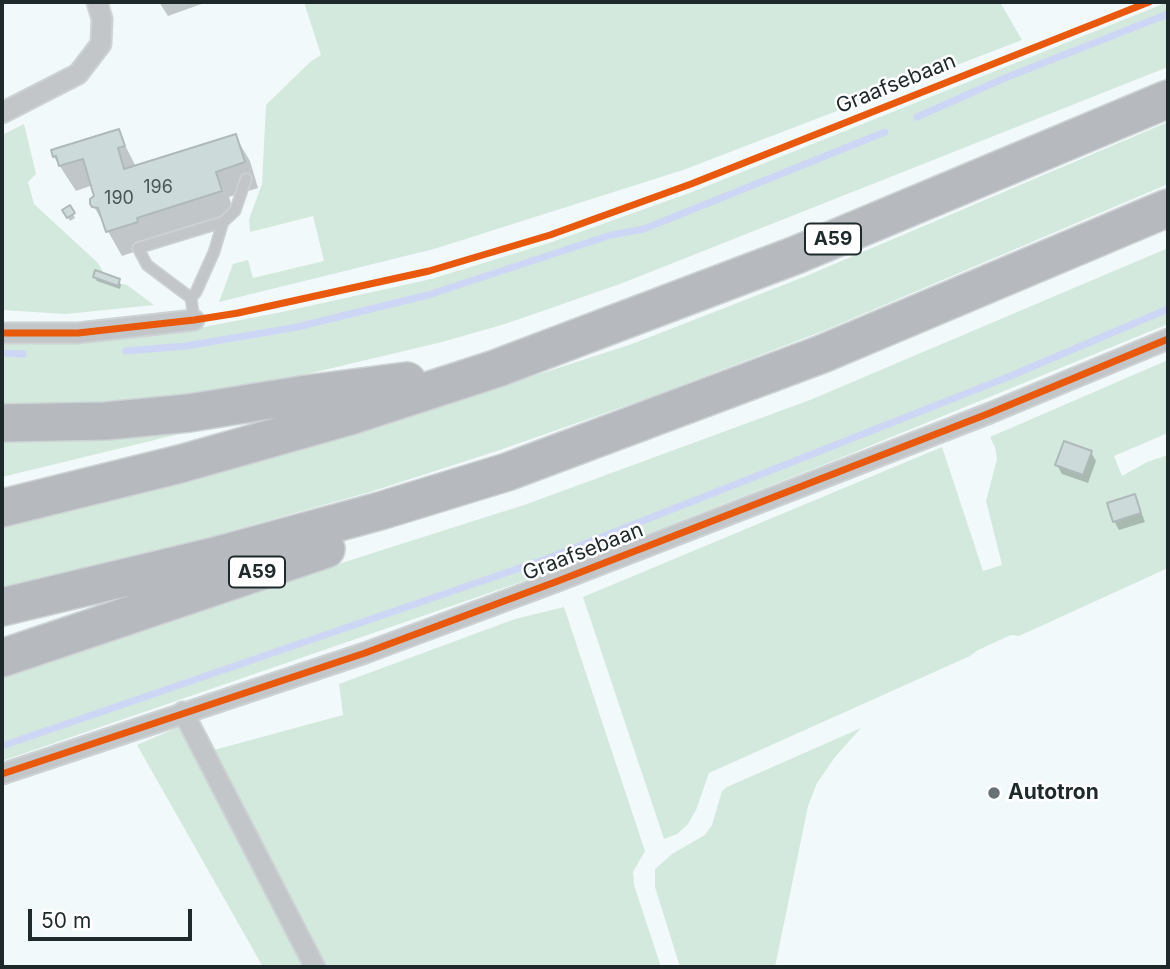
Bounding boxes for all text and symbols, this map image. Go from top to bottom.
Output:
street label: Graafsebaan [832,49,960,119]
house number: 196 [143,177,173,199]
house number: 190 [104,188,134,210]
road number: A59 [805,224,861,255]
street label: Graafsebaan [519,518,647,586]
road number: A59 [229,556,285,587]
place label: Autotron [1008,780,1099,806]
marker: Autotron [986,785,1002,801]
scale bar [32,895,196,939]
text: 50 m [41,908,91,933]

